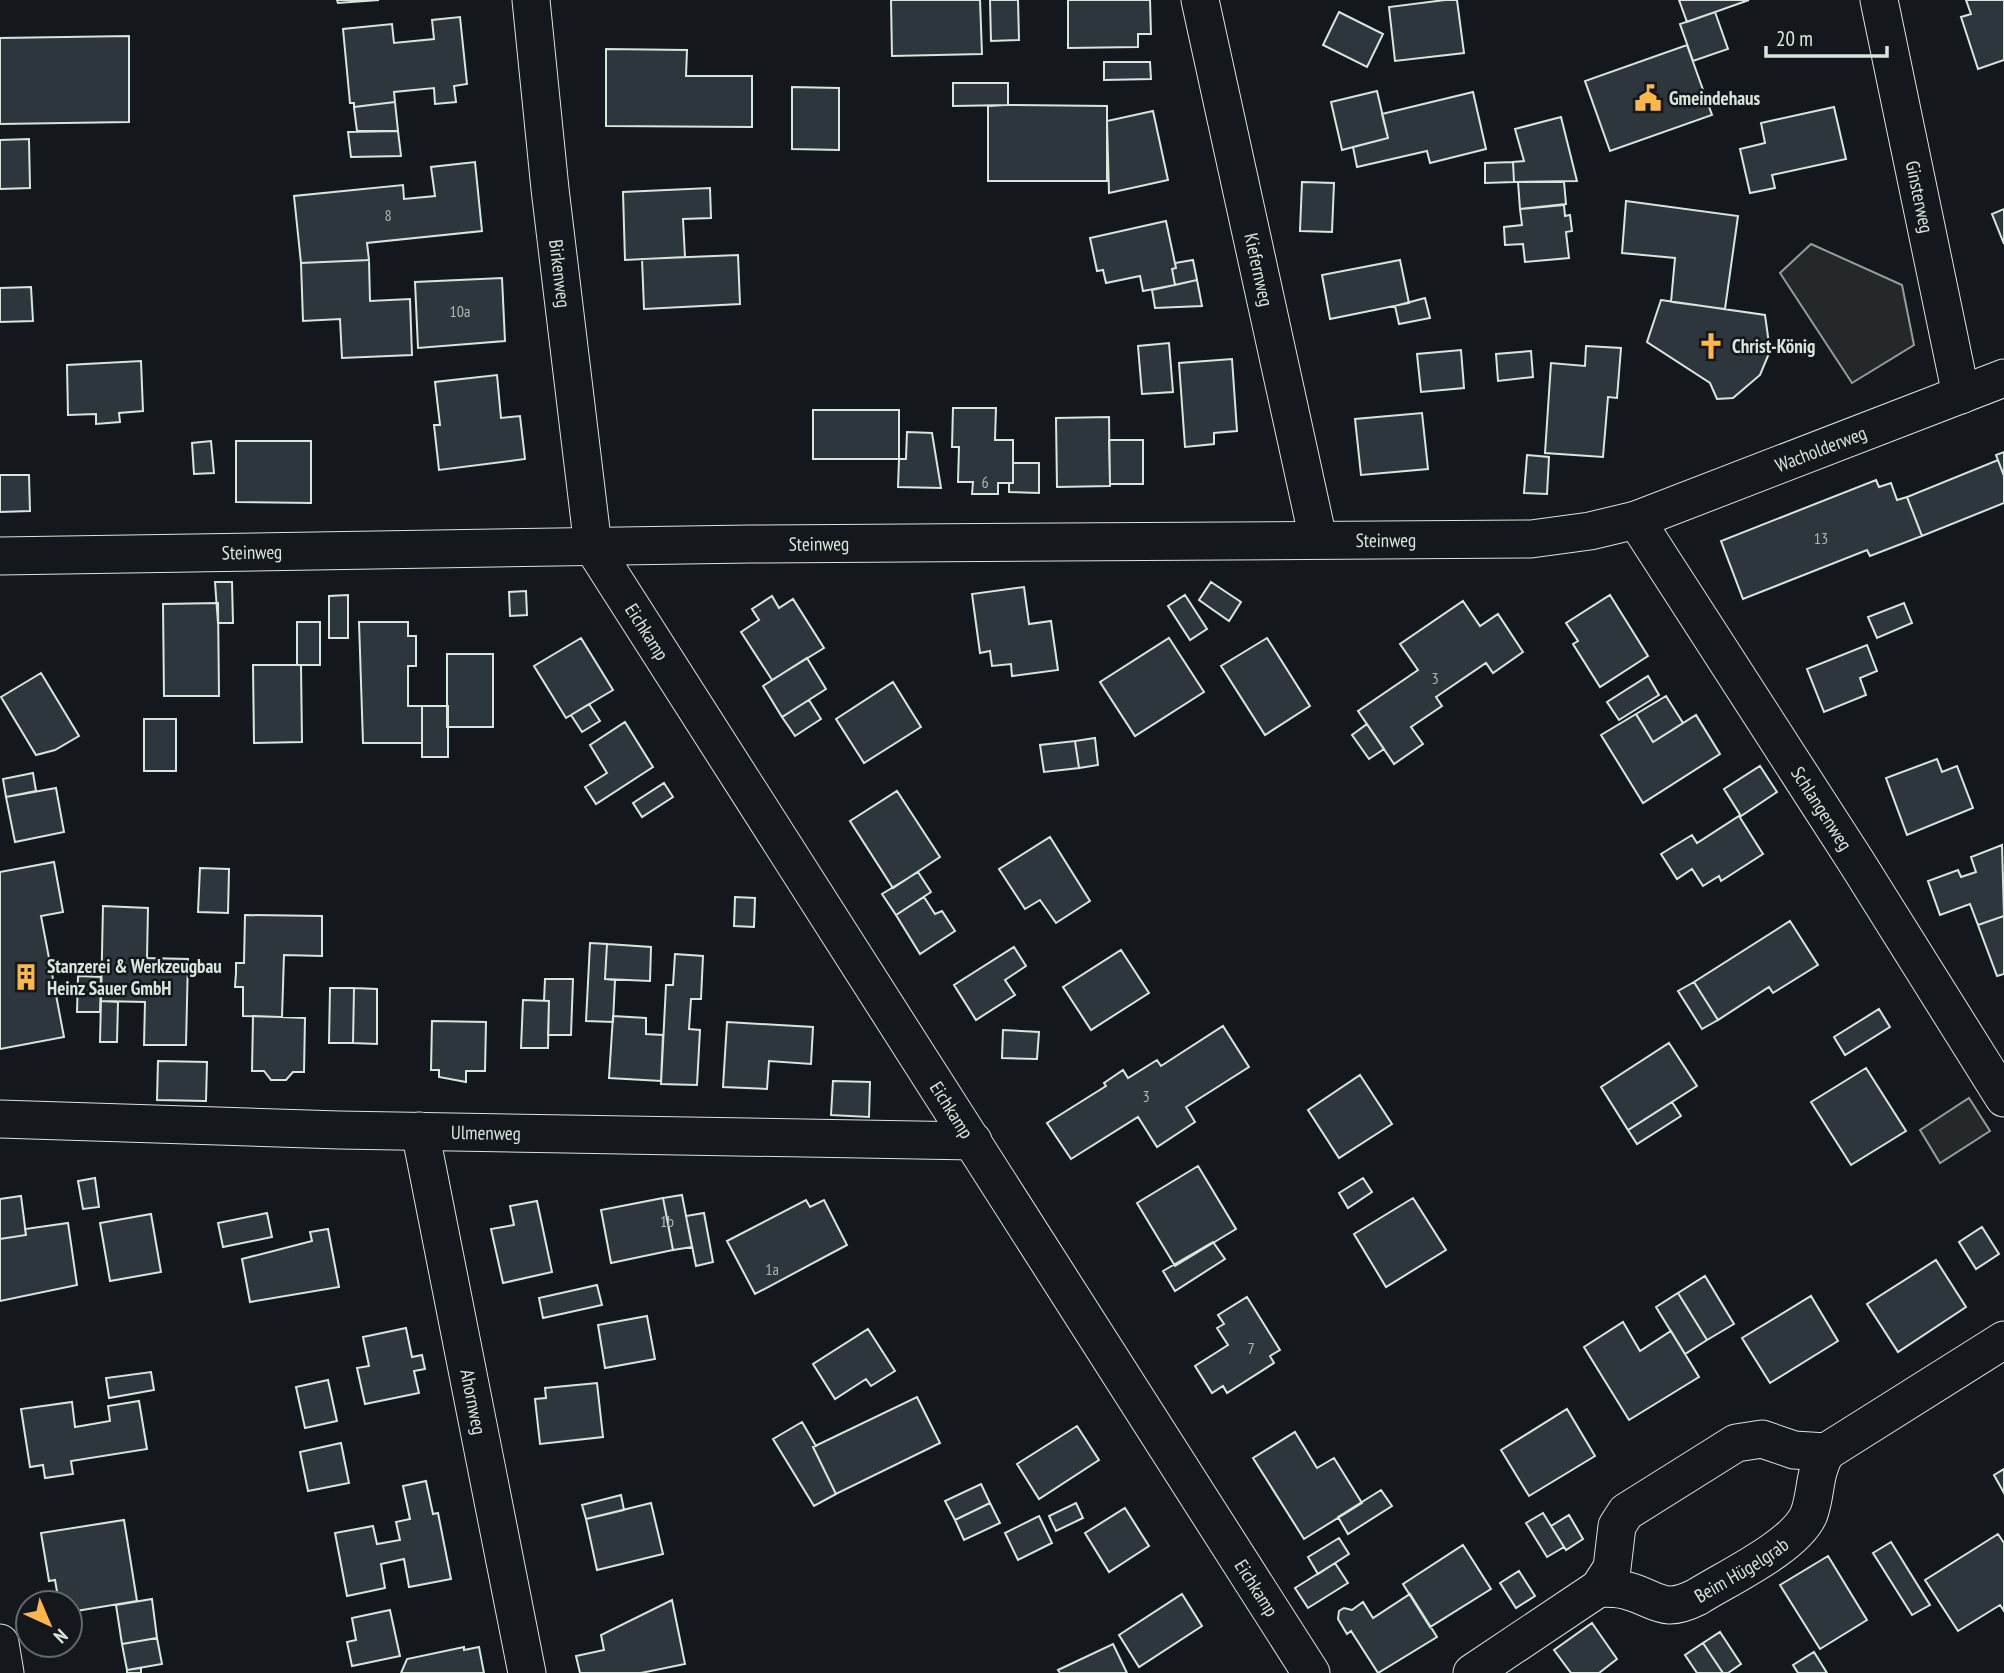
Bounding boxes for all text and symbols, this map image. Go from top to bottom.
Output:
scale bar [1766,14,1887,58]
text: 20 m [1776,25,1813,52]
public building icon: Gmeindehaus [1633,83,1663,113]
place label: Gmeindehaus [1669,86,1761,110]
street label: Ginsterweg [1901,158,1939,235]
house number: 8 [384,205,392,225]
street label: Kiefernweg [1239,231,1279,309]
street label: Birkenweg [544,238,576,309]
house number: 10a [450,301,470,321]
church icon: Christ-König [1696,331,1726,361]
place label: Christ-König [1732,334,1816,358]
street label: Wacholderweg [1772,420,1870,477]
house number: 6 [981,472,989,492]
street label: Steinweg [1356,528,1416,552]
house number: 13 [1814,528,1828,548]
street label: Steinweg [789,531,849,556]
street label: Steinweg [222,539,282,564]
street label: Eichkamp [620,599,674,665]
house number: 3 [1431,668,1439,688]
street label: Schlangenweg [1786,762,1858,855]
place label: Stanzerei & Werkzeugbau Heinz Sauer GmbH [47,954,222,1000]
building icon: Stanzerei & Werkzeugbau Heinz Sauer GmbH [11,962,41,992]
street label: Eichkamp [925,1077,979,1143]
house number: 3 [1142,1086,1150,1106]
street label: Ulmenweg [451,1120,521,1145]
house number: 1b [660,1211,674,1231]
house number: 1a [765,1259,779,1279]
house number: 7 [1247,1338,1255,1358]
street label: Ahornweg [455,1367,492,1437]
street label: Beim Hügelgrab [1690,1532,1793,1608]
street label: Eichkamp [1230,1555,1284,1621]
north arrow [14,1589,84,1659]
text: N [49,1624,73,1648]

